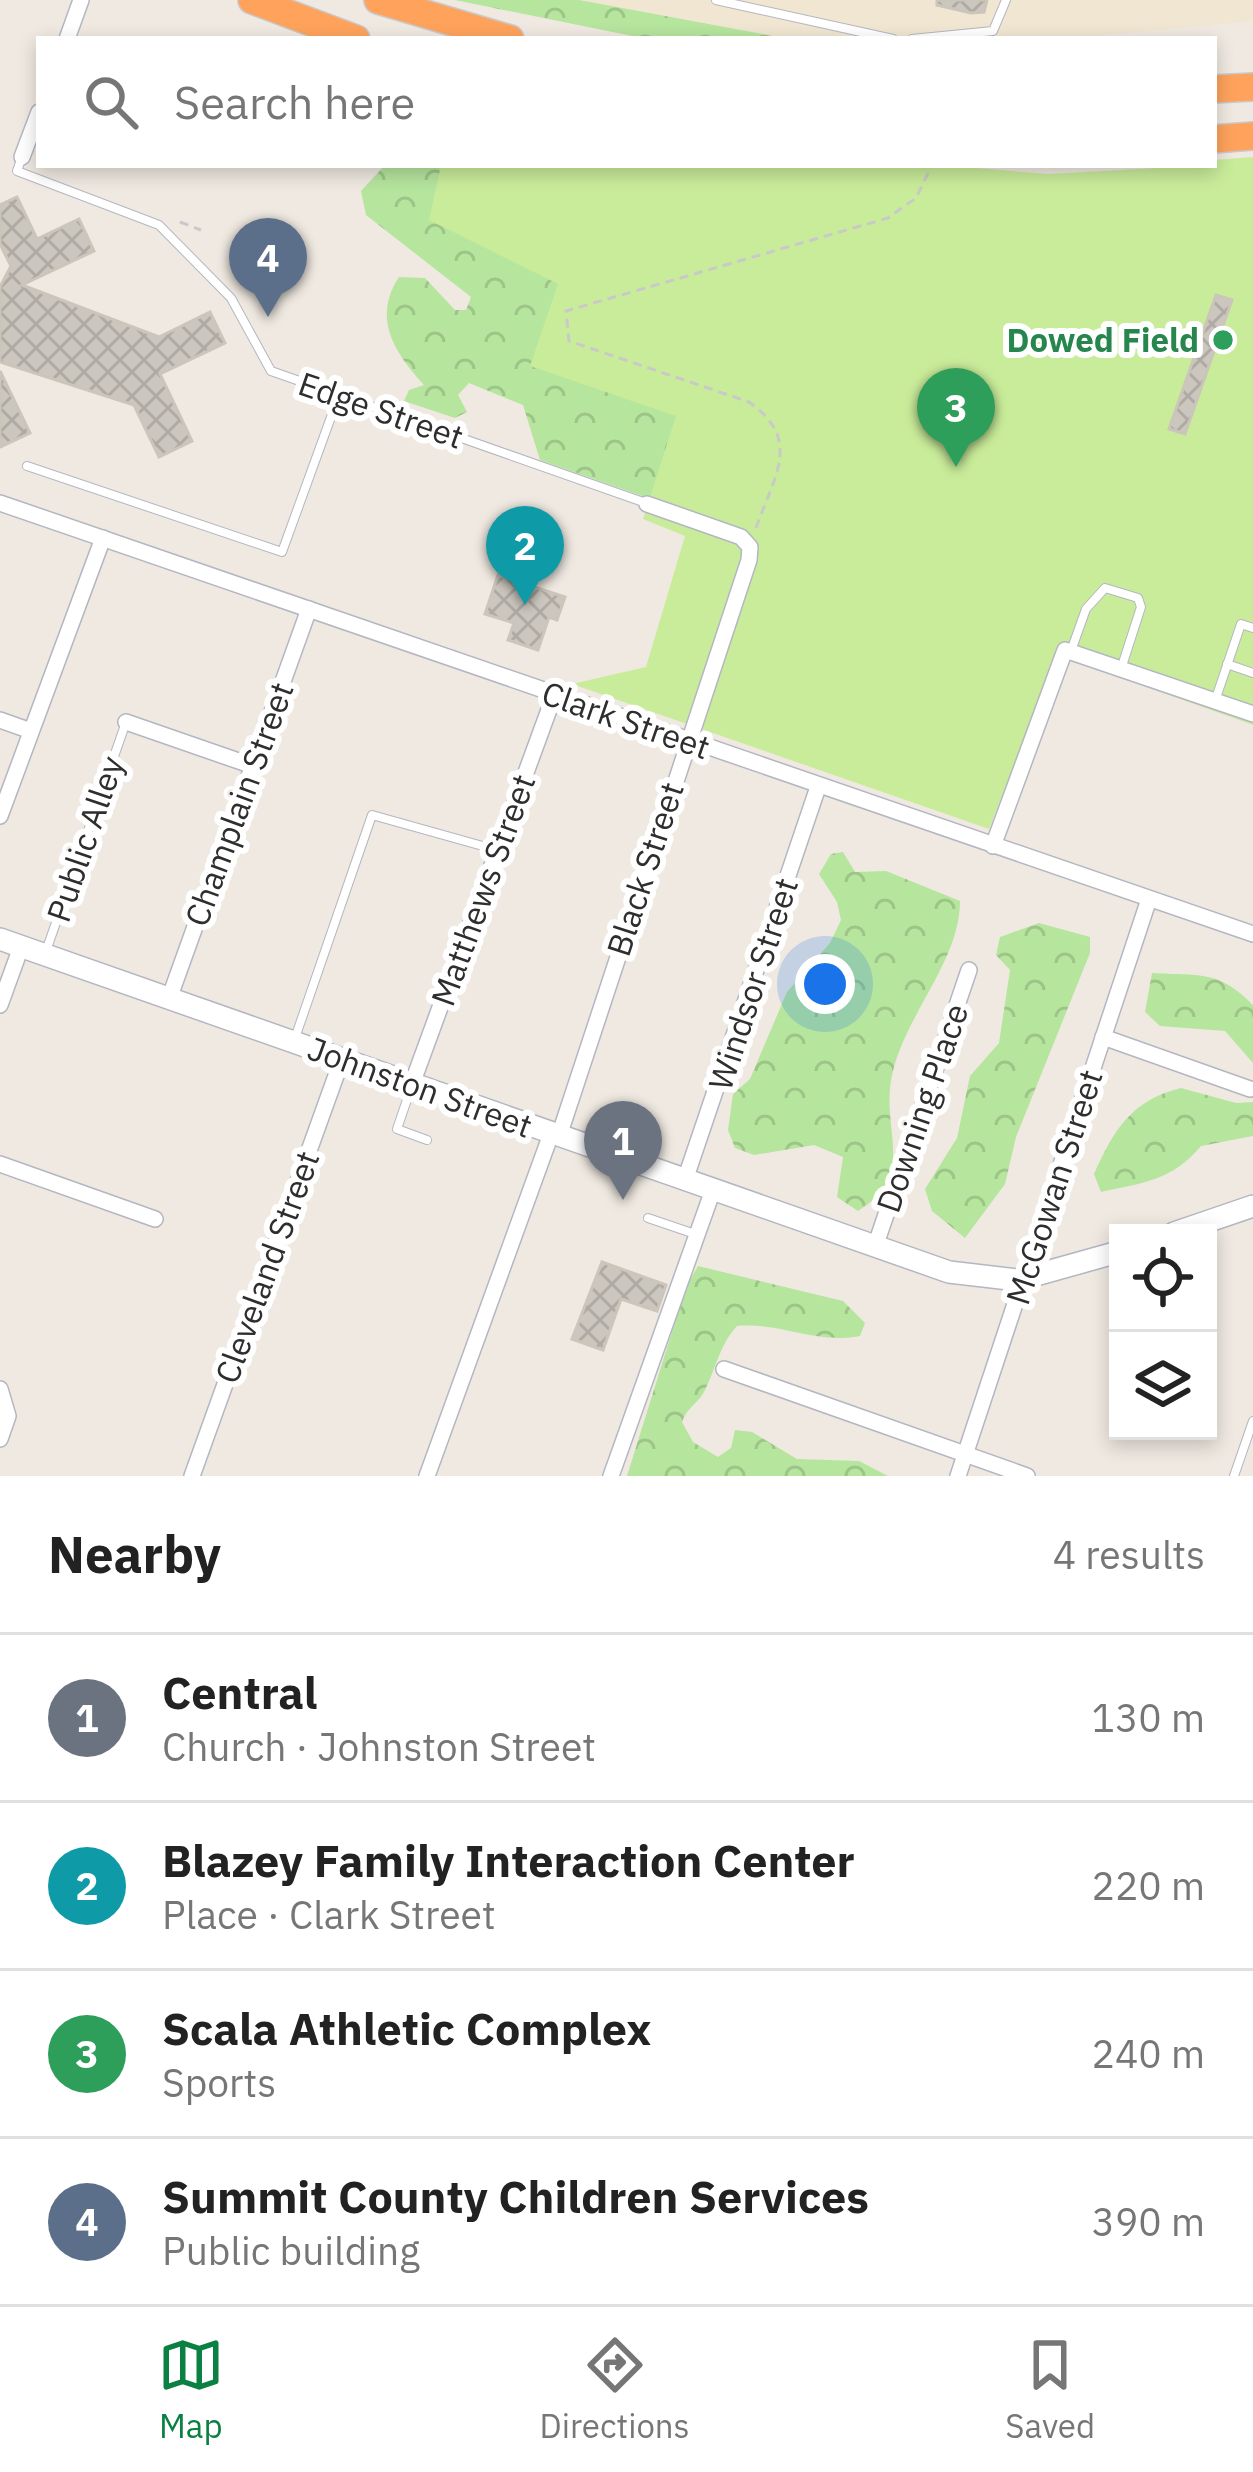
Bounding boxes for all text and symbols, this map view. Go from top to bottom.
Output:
search box [36,36,1217,168]
icon: search [78,69,144,135]
text: Search here [174,73,415,131]
pin: 4 [229,218,307,317]
place label: Dowed Field [1007,318,1199,361]
marker: Dowed Field [1210,327,1236,353]
street label: Edge Street [293,361,469,458]
pin: 3 [917,368,995,467]
pin: 2 [486,506,564,605]
street label: Clark Street [536,671,716,768]
street label: Champlain Street [174,676,303,932]
street label: Public Alley [36,750,133,928]
street label: Matthews Street [421,768,544,1012]
street label: Black Street [596,776,693,961]
street label: Windsor Street [698,872,807,1095]
your location [795,954,855,1014]
street label: Downing Place [866,998,977,1218]
street label: Johnston Street [302,1026,538,1147]
street label: McGowan Street [995,1064,1112,1310]
pin: 1 [584,1101,662,1200]
street label: Cleveland Street [205,1145,328,1389]
map controls [1109,1224,1217,1440]
button: locate [1109,1224,1217,1332]
button: layers [1109,1332,1217,1440]
text: Nearby [48,1521,221,1587]
text: 4 results [1053,1529,1205,1580]
text: Central [162,1663,317,1721]
text: 1 [75,1692,99,1743]
text: 130 m [1092,1692,1205,1743]
text: Church · Johnston Street [162,1721,596,1772]
text: Blazey Family Interaction Center [162,1831,855,1889]
text: 2 [75,1860,99,1911]
text: 220 m [1092,1860,1205,1911]
text: Place · Clark Street [162,1889,496,1940]
text: Scala Athletic Complex [162,1999,651,2057]
text: 3 [75,2028,99,2079]
text: 240 m [1092,2028,1205,2079]
text: Sports [162,2057,276,2108]
text: Summit County Children Services [162,2167,869,2225]
text: 4 [75,2196,99,2247]
text: 390 m [1092,2196,1205,2247]
text: Public building [162,2225,420,2276]
tab: Map [158,2332,224,2447]
tab: Directions [540,2332,690,2447]
tab: Saved [1005,2332,1095,2447]

